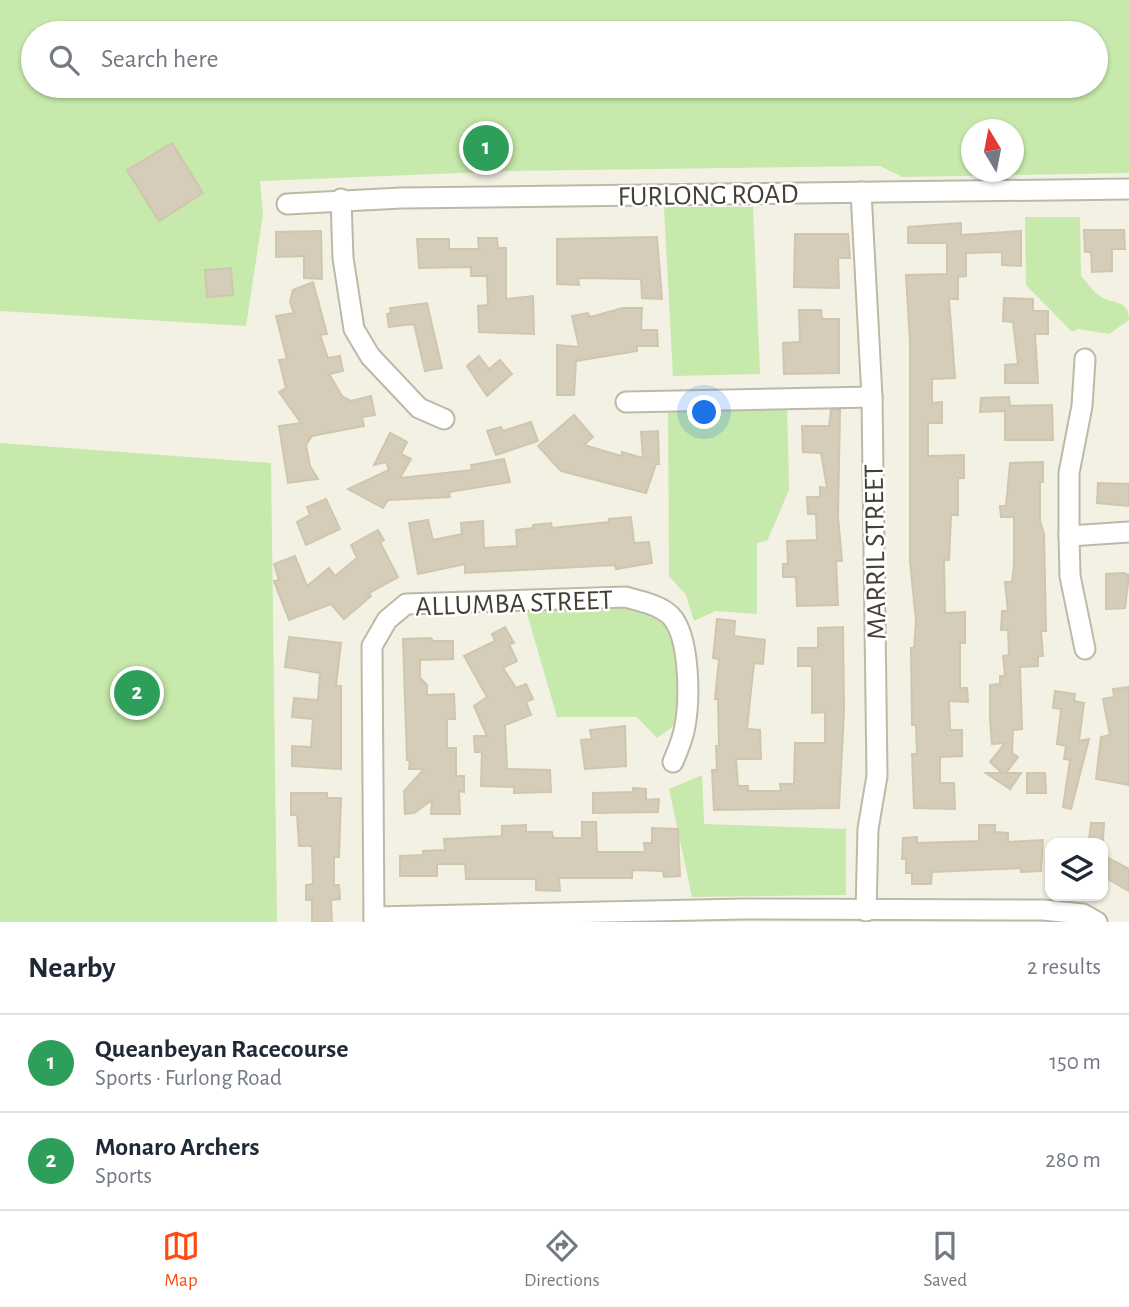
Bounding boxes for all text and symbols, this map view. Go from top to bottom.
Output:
search box [21,21,1108,98]
icon: search [45,41,83,79]
text: Search here [101,46,219,72]
north arrow [961,119,1024,182]
pin: 1 [463,122,509,174]
street label: FURLONG ROAD [617,180,799,212]
your location [687,395,721,429]
street label: MARRIL STREET [860,464,892,640]
street label: ALLUMBA STREET [415,587,614,621]
pin: 2 [114,667,160,719]
map controls [1045,838,1108,901]
button: layers [1045,838,1108,901]
text: Nearby [28,953,116,983]
text: 2 results [1027,956,1101,979]
text: Queanbeyan Racecourse [95,1036,348,1062]
text: 1 [47,1051,55,1074]
text: 150 m [1049,1051,1101,1074]
text: Sports · Furlong Road [95,1067,282,1090]
text: Monaro Archers [95,1134,259,1160]
text: 2 [46,1149,56,1172]
text: 280 m [1045,1149,1101,1172]
text: Sports [95,1165,152,1188]
tab: Map [162,1227,200,1292]
tab: Directions [524,1227,600,1292]
tab: Saved [924,1227,967,1292]

